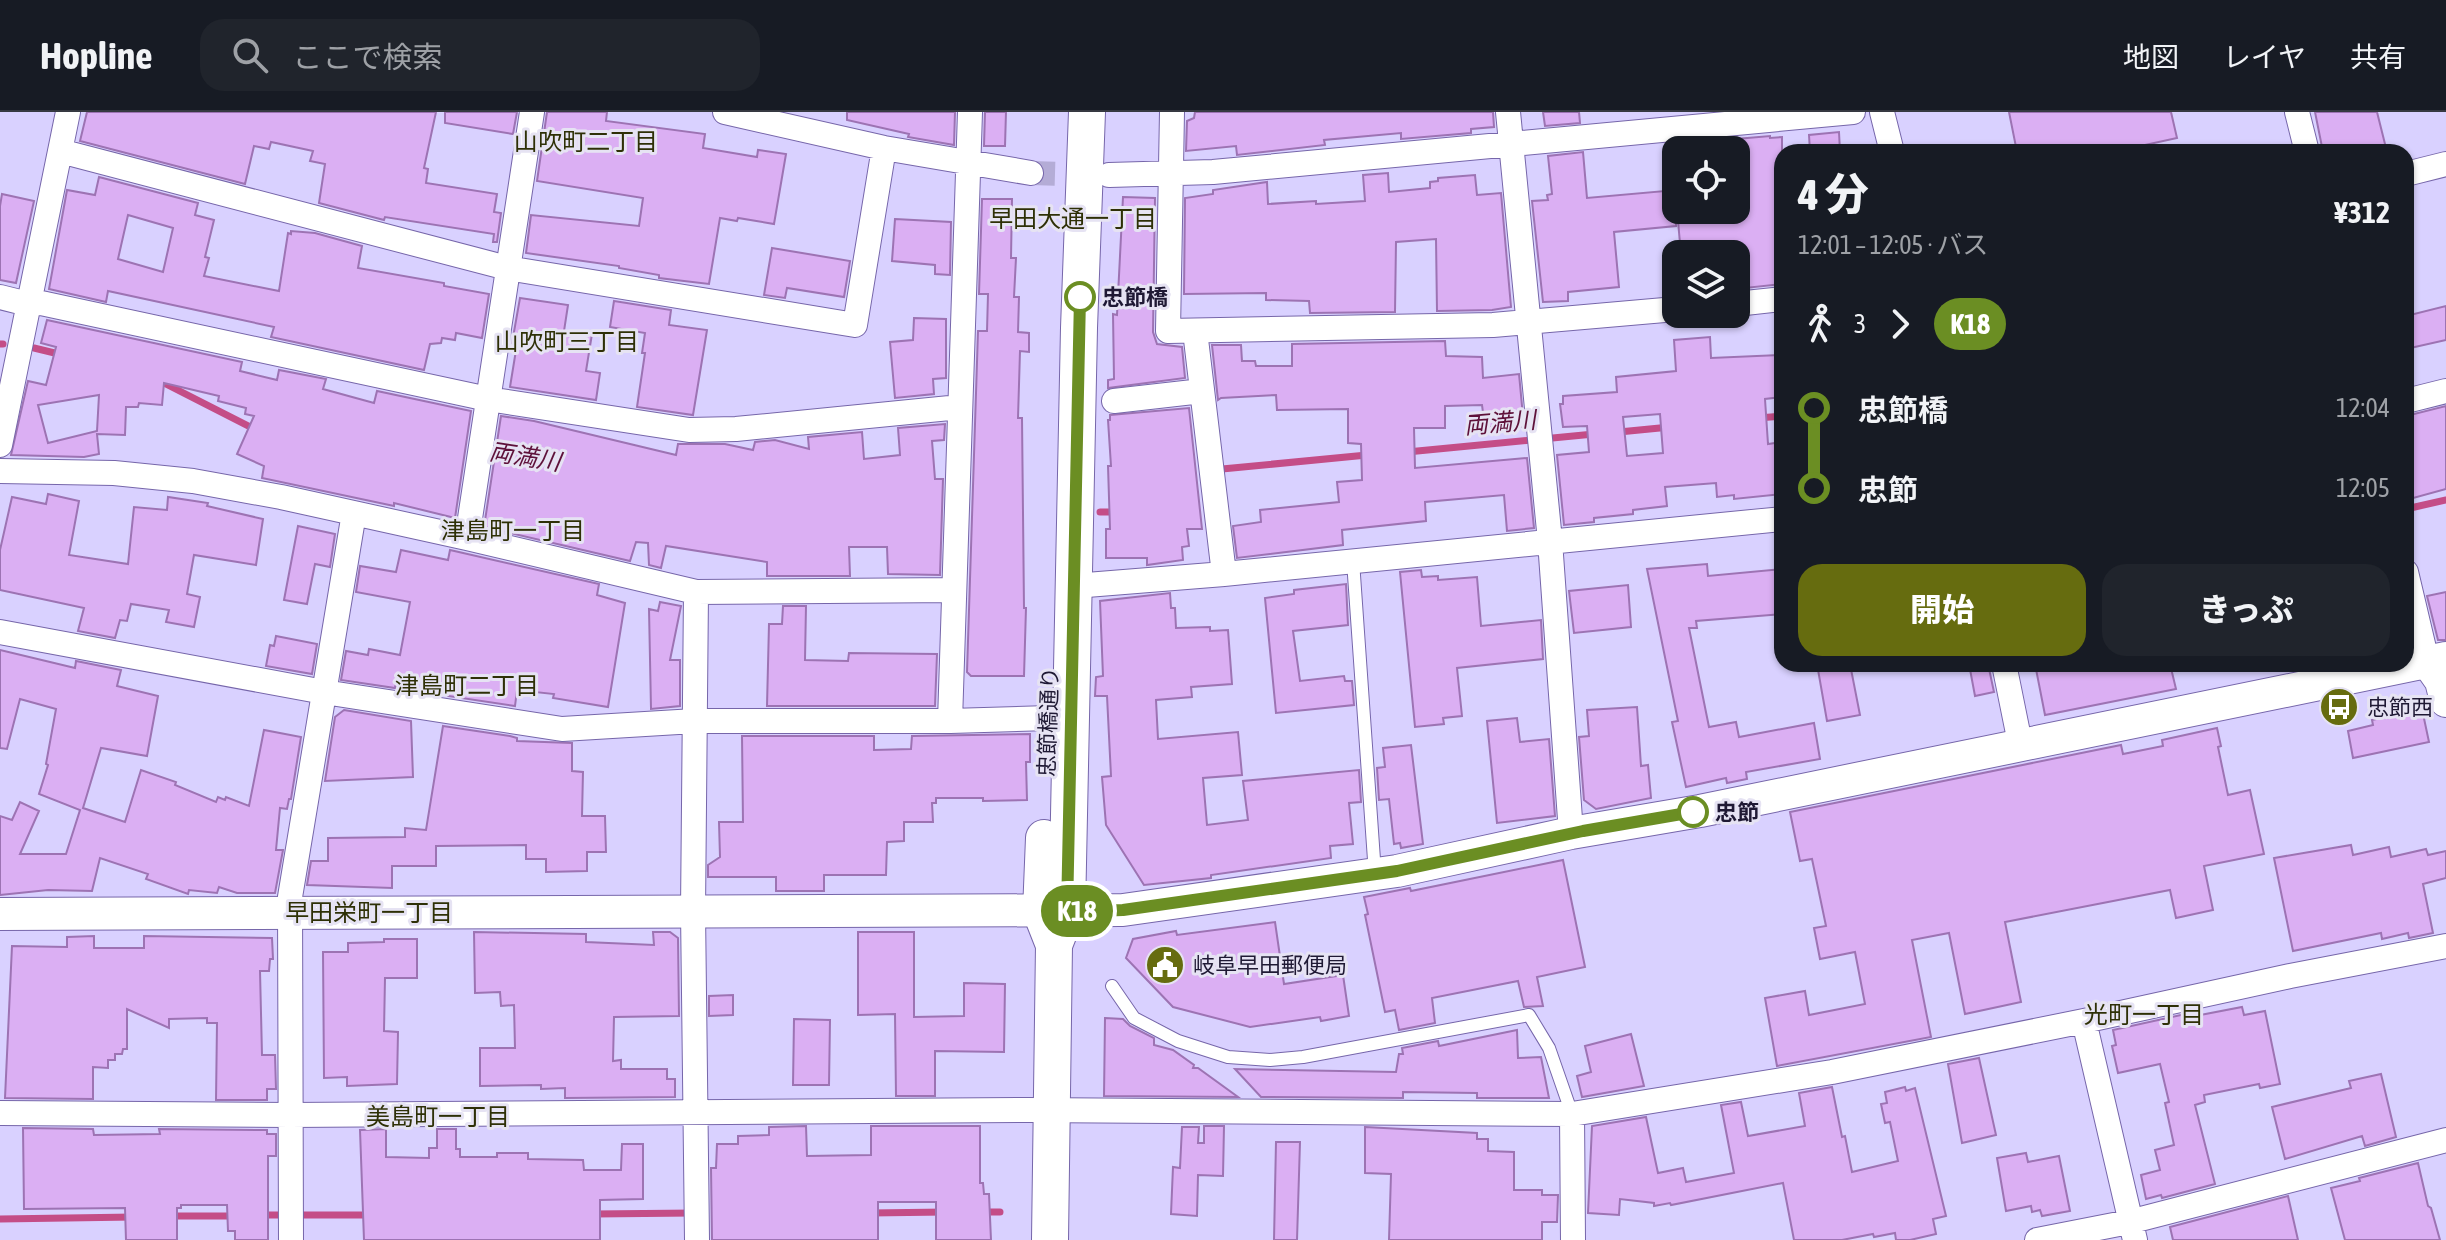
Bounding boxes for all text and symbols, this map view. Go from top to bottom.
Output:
search box [200,19,760,91]
icon: search [228,33,272,77]
text: Hopline [40,34,152,77]
text: ここで検索 [292,40,442,74]
text: 地図 [2123,41,2179,73]
text: レイヤ [2223,41,2306,73]
text: 共有 [2350,41,2406,73]
district label: 山吹町二丁目 [514,128,658,155]
map controls [1662,136,1750,328]
button: locate [1662,136,1750,224]
text: 4 分 [1798,169,1869,219]
text: ¥312 [2334,195,2390,229]
district label: 早田大通一丁目 [989,205,1157,232]
text: 12:01 – 12:05 · バス [1798,230,1988,260]
button: layers [1662,240,1750,328]
marker: 忠節橋 [1065,282,1095,312]
place label: 忠節橋 [1102,284,1168,310]
icon: walk [1798,302,1842,346]
icon: forward [1878,302,1922,346]
text: K18 [1950,308,1990,340]
text: 3 [1854,309,1866,339]
district label: 山吹町三丁目 [495,328,639,355]
text: 忠節橋 [1858,393,1948,427]
text: 12:04 [2336,393,2390,423]
water label: 両満川 [1463,406,1540,439]
water label: 両満川 [487,438,566,476]
text: 忠節 [1858,473,1918,507]
text: 12:05 [2336,473,2390,503]
district label: 津島町一丁目 [441,517,585,544]
button: 開始 [1798,564,2086,656]
button: きっぷ [2102,564,2390,656]
street label: 忠節橋通り [1033,667,1063,777]
district label: 津島町二丁目 [395,672,539,699]
bus stop icon: 忠節西 [2318,686,2360,728]
place label: 忠節西 [2367,694,2433,720]
marker: 忠節 [1678,797,1708,827]
place label: 忠節 [1715,799,1759,825]
line badge: K18 [1031,885,1123,937]
text: K18 [1057,895,1097,927]
district label: 早田栄町一丁目 [285,899,453,926]
public building icon: 岐阜早田郵便局 [1144,944,1186,986]
place label: 岐阜早田郵便局 [1193,952,1347,978]
district label: 光町一丁目 [2084,1001,2204,1028]
district label: 美島町一丁目 [366,1103,510,1130]

